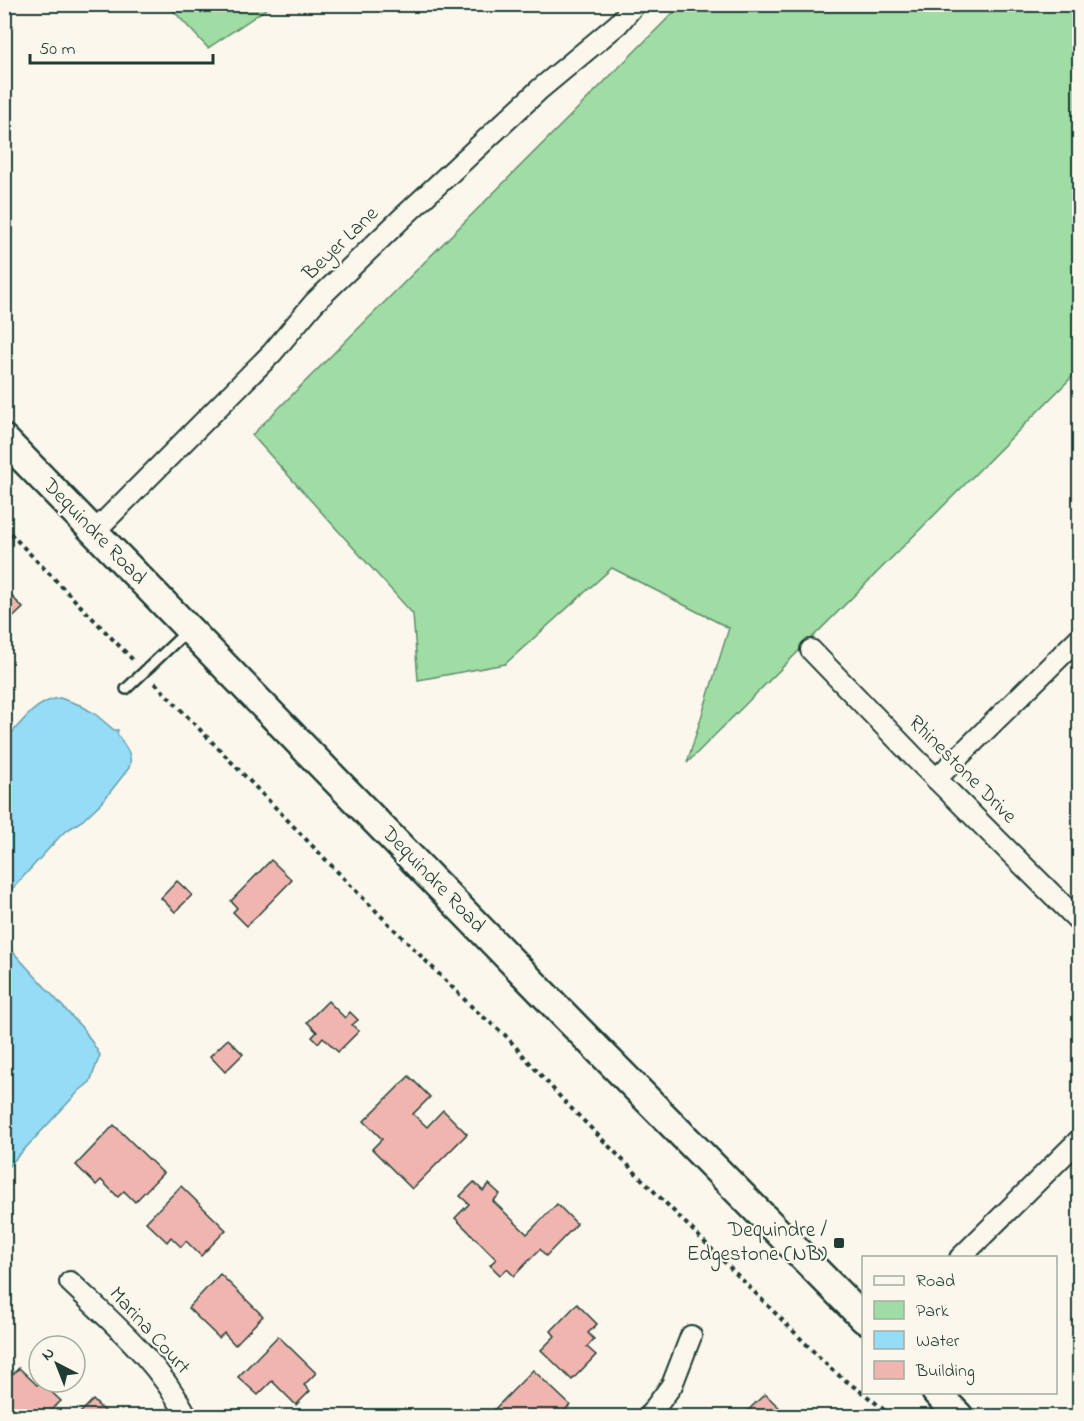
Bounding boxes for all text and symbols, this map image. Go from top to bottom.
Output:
scale bar [30,27,213,65]
text: 50 m [39,37,76,63]
street label: Beyer Lane [296,200,387,290]
street label: Dequindre Road [34,471,153,592]
street label: Rhinestone Drive [901,709,1023,831]
street label: Dequindre Road [373,819,492,940]
place label: Dequindre / Edgestone (NB) [687,1216,827,1272]
marker: Dequindre / Edgestone (NB) [832,1236,846,1250]
legend [862,1256,1057,1394]
text: Road [916,1269,955,1295]
street label: Marina Court [101,1280,197,1382]
text: Park [916,1299,949,1325]
text: Water [916,1329,960,1355]
north arrow [27,1334,87,1394]
text: N [36,1342,60,1367]
text: Building [915,1359,975,1386]

